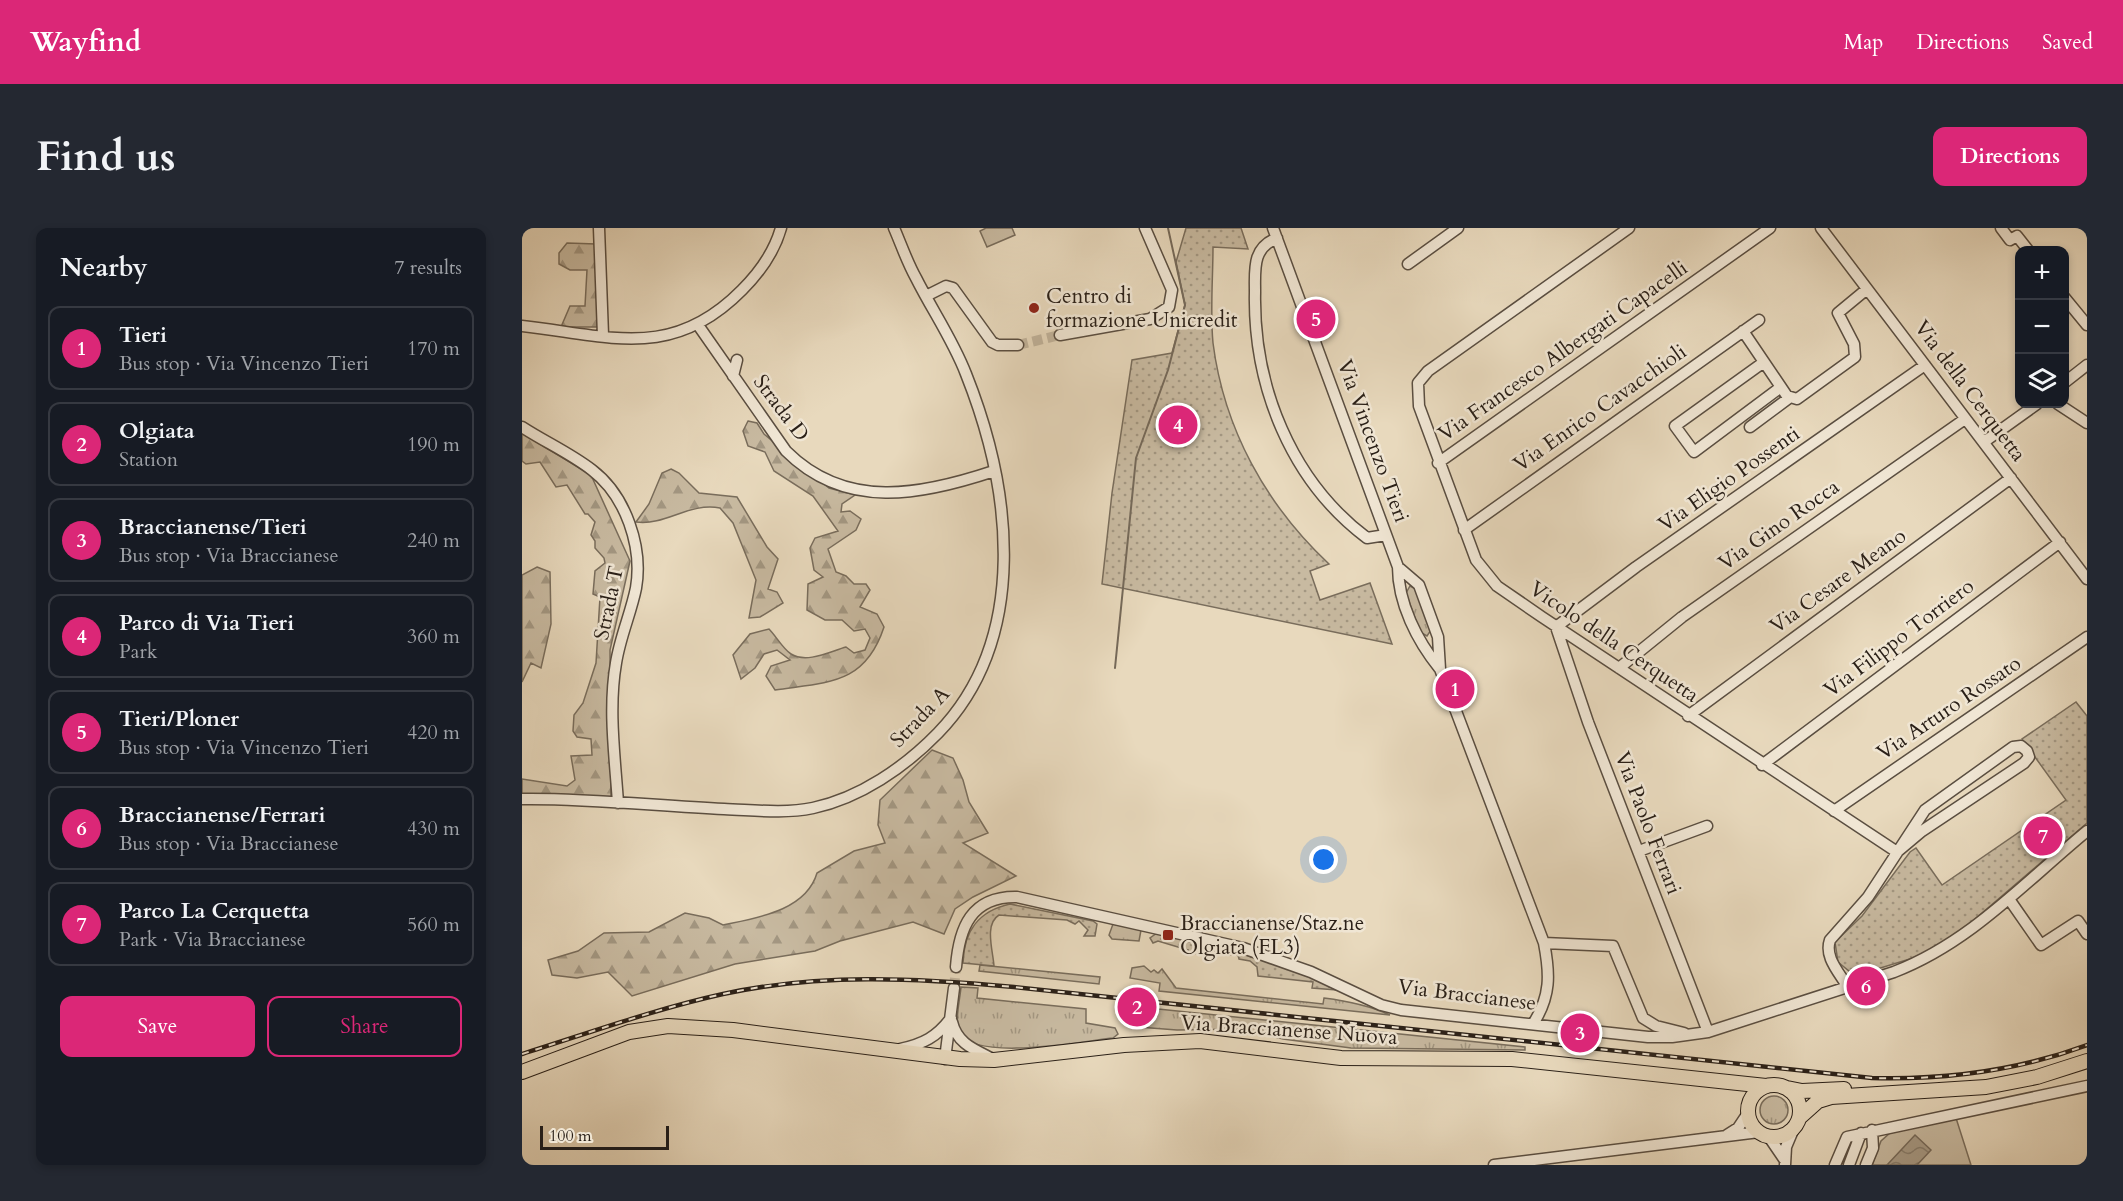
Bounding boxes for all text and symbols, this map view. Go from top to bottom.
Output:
text: Wayfind [30,23,141,61]
text: Map [1843,28,1883,57]
text: Directions [1916,28,2009,57]
text: Saved [2042,28,2093,57]
button: Directions [1933,127,2087,186]
text: Find us [36,128,176,185]
map controls [2015,246,2069,408]
button: + [2015,246,2069,300]
text: Nearby [60,250,148,285]
text: 7 results [394,254,462,281]
street label: Via Francesco Albergati Capacelli [1433,254,1694,448]
place label: Centro di formazione Unicredit [1046,282,1238,335]
pin: 5 [1296,296,1336,341]
button: − [2015,300,2069,354]
marker: Centro di formazione Unicredit [1027,301,1041,315]
street label: Via della Cerquetta [1907,314,2033,468]
text: Tieri [119,320,167,350]
text: 1 [76,335,87,362]
text: 170 m [407,335,460,362]
street label: Via Enrico Cavacchioli [1508,337,1692,479]
text: Bus stop · Via Vincenzo Tieri [119,350,369,377]
button: layers [2015,354,2069,408]
street label: Via Vincenzo Tieri [1330,356,1416,526]
street label: Strada D [746,369,816,447]
pin: 4 [1158,402,1198,448]
text: Olgiata [119,416,195,446]
street label: Via Eligio Possenti [1652,419,1806,539]
text: 2 [76,431,87,458]
text: 190 m [407,431,460,458]
text: Station [119,446,178,473]
street label: Via Gino Rocca [1713,473,1845,577]
text: Braccianense/Tieri [119,512,307,542]
street label: Via Cesare Meano [1764,522,1912,640]
text: 3 [76,527,87,554]
text: 240 m [407,527,460,554]
text: Bus stop · Via Braccianese [119,542,339,569]
street label: Strada T [587,563,631,643]
street label: Via Filippo Torriero [1818,572,1980,704]
street label: Vicolo della Cerquetta [1524,574,1704,710]
text: Parco di Via Tieri [119,608,294,638]
text: 4 [76,623,87,650]
text: 360 m [407,623,460,650]
text: Park [119,638,157,665]
street label: Via Arturo Rossato [1871,649,2027,767]
pin: 1 [1436,666,1474,712]
street label: Strada A [884,680,956,754]
text: Tieri/Ploner [119,704,239,734]
text: 5 [76,719,87,746]
text: 420 m [407,719,460,746]
text: Bus stop · Via Vincenzo Tieri [119,734,369,761]
street label: Via Paolo Ferrari [1607,747,1689,899]
text: Braccianense/Ferrari [119,800,325,830]
pin: 7 [2024,814,2062,858]
text: 6 [76,815,87,842]
text: 430 m [407,815,460,842]
text: Bus stop · Via Braccianese [119,830,339,857]
your location [1309,845,1338,874]
text: Parco La Cerquetta [119,896,309,926]
place label: Braccianense/Staz.ne Olgiata (FL3) [1180,909,1364,962]
text: 7 [76,911,87,938]
text: 560 m [407,911,460,938]
text: Park · Via Braccianese [119,926,306,953]
marker: Braccianense/Staz.ne Olgiata (FL3) [1161,928,1175,942]
pin: 6 [1846,964,1886,1008]
street label: Via Braccianese [1396,972,1538,1018]
pin: 2 [1118,984,1156,1030]
button: Save [60,996,255,1057]
button: Share [267,996,462,1057]
street label: Via Braccianense Nuova [1180,1008,1398,1052]
pin: 3 [1560,1010,1600,1056]
scale bar [540,1123,669,1150]
text: 100 m [549,1125,591,1147]

